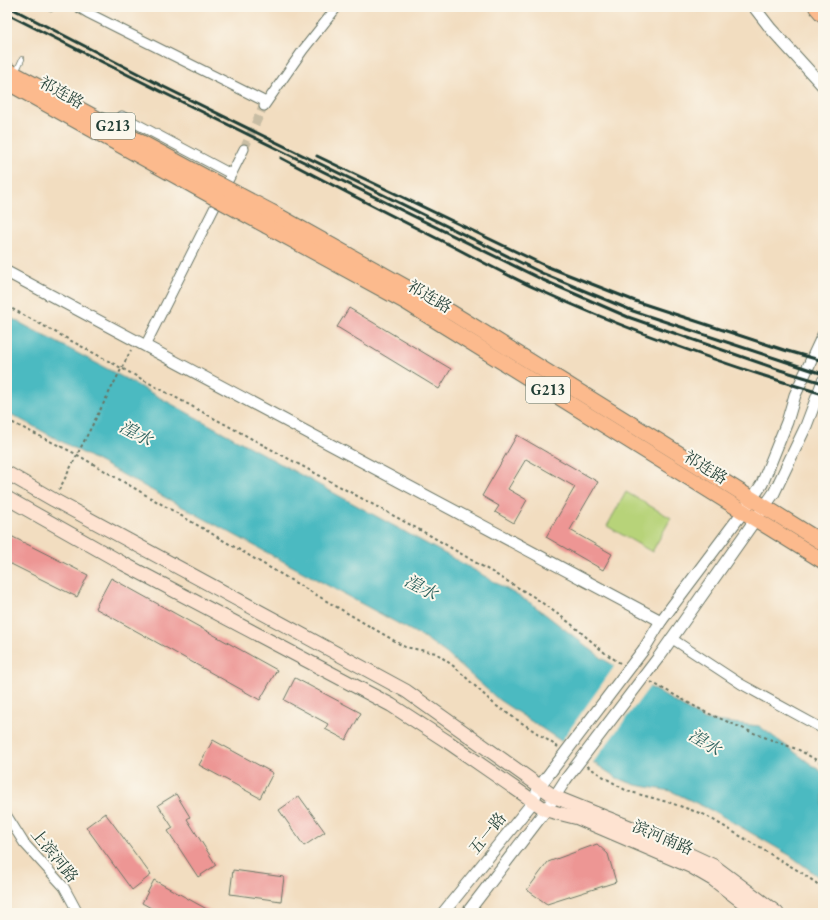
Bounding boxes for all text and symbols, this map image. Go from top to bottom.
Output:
street label: 祁连路 [36,72,88,113]
road number: G213 [91,113,135,139]
street label: 祁连路 [404,275,456,318]
road number: G213 [526,377,570,403]
water label: 湟水 [116,415,158,452]
street label: 祁连路 [680,446,732,489]
water label: 湟水 [401,569,443,606]
water label: 湟水 [685,724,727,761]
street label: 五一路 [464,808,511,859]
street label: 滨河南路 [629,815,696,860]
street label: 上滨河路 [26,824,83,887]

